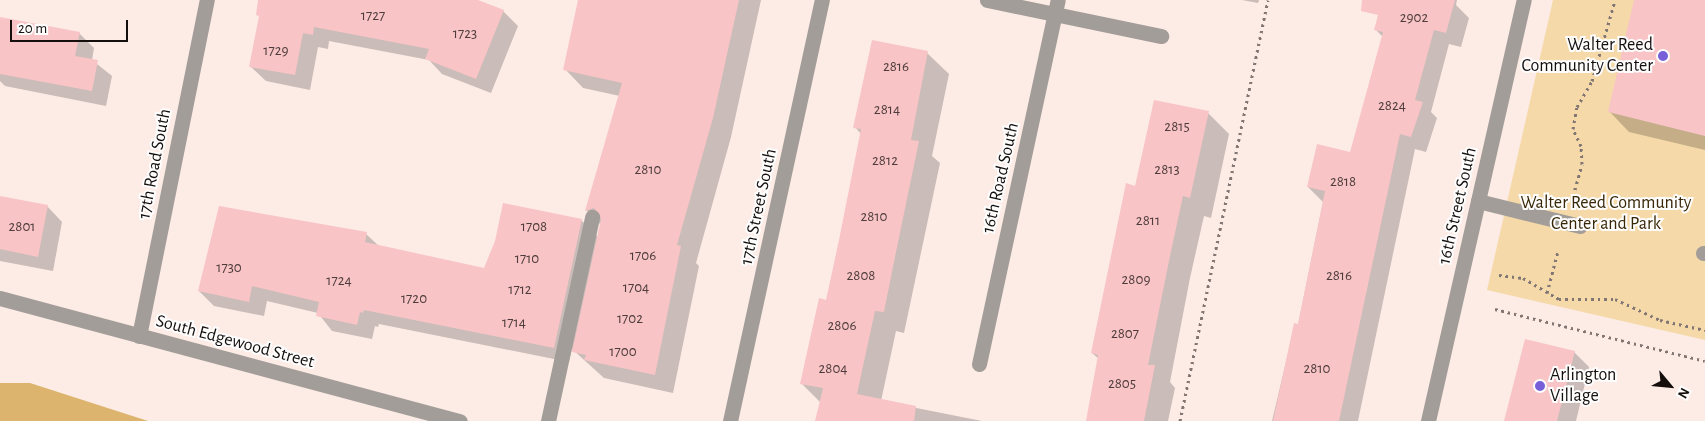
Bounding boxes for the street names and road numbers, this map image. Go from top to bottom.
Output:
street label: 17th Road South [134,107,176,221]
street label: 16th Road South [978,121,1024,235]
street label: 16th Street South [1434,145,1482,267]
street label: 17th Street South [736,147,782,267]
street label: South Edgewood Street [153,310,317,374]

